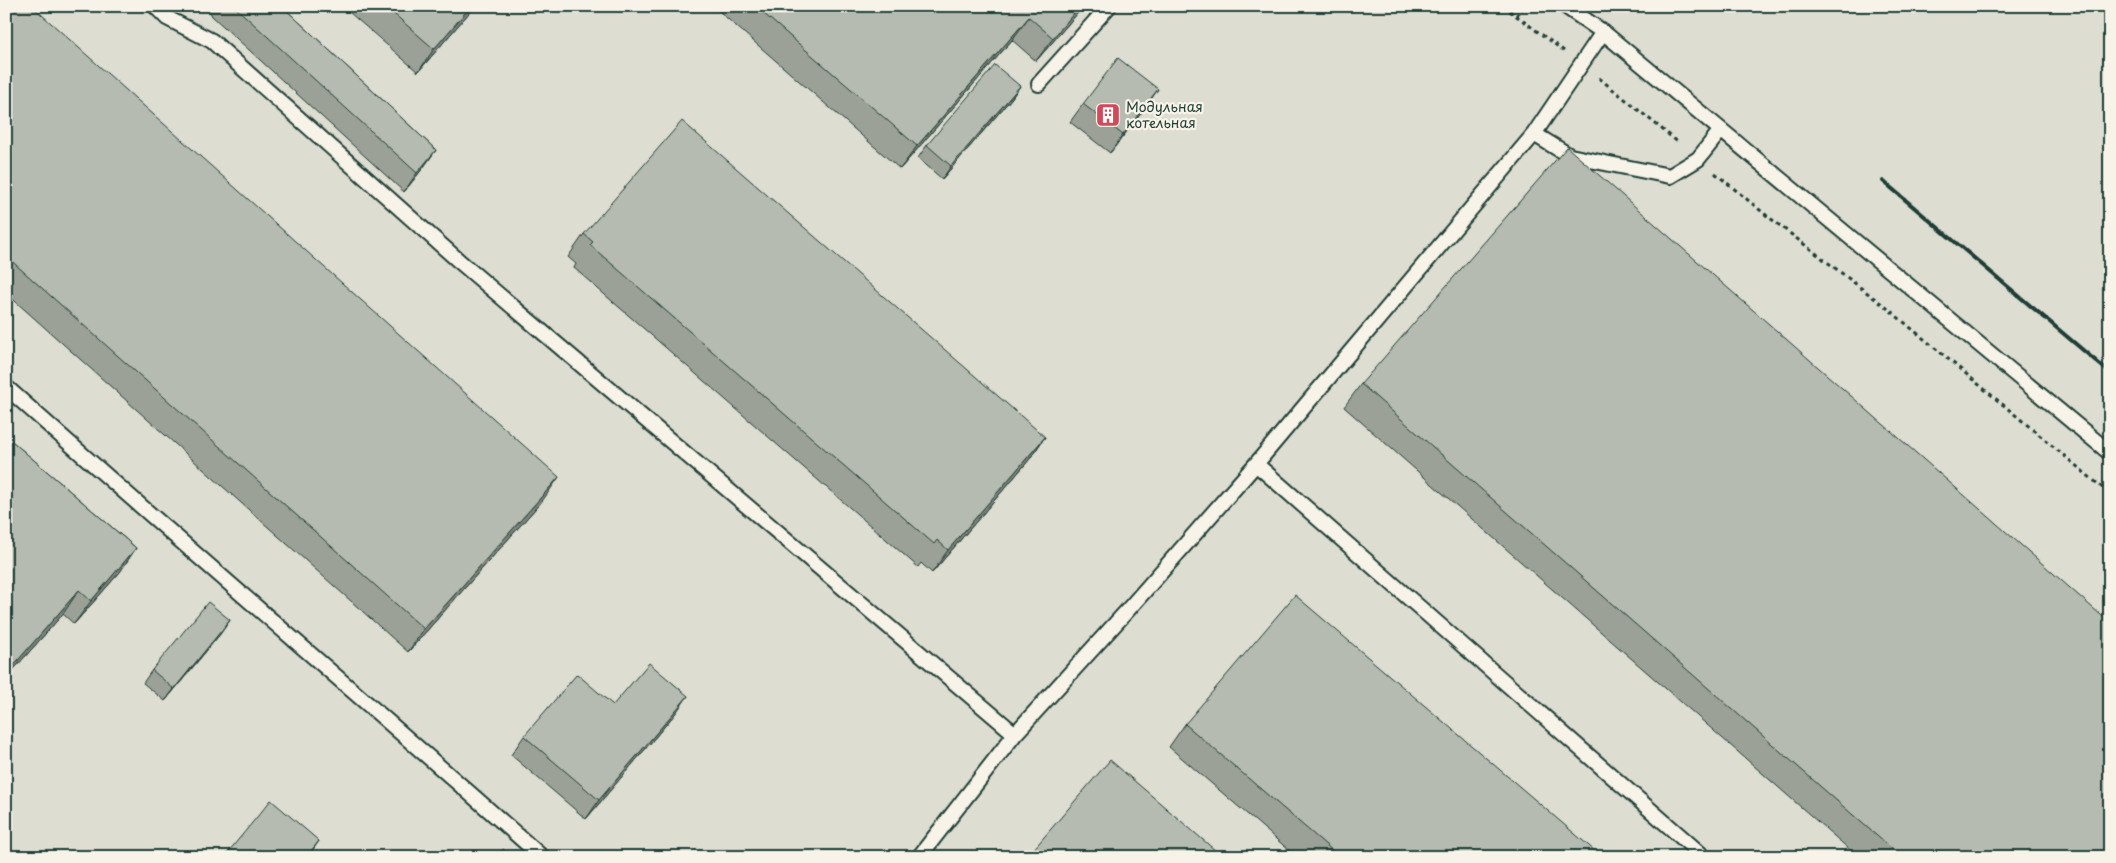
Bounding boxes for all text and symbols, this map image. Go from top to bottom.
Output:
place label: Модульная котельная [1126,96,1203,133]
building icon: Модульная котельная [1095,102,1121,128]

